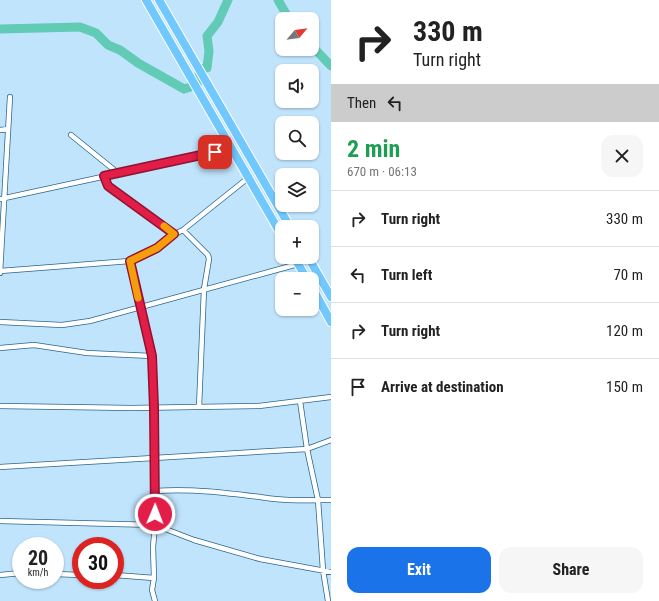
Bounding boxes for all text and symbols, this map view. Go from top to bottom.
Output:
north arrow [275,12,319,56]
map controls [275,12,319,316]
text: 330 m [413,15,483,48]
icon: right [347,16,399,68]
text: Turn right [413,49,481,70]
button: sound [275,64,319,108]
icon: left [384,92,406,114]
text: Then [347,94,376,112]
button: search [275,116,319,160]
pin [198,135,232,169]
text: 2 min [347,135,400,163]
button: close [601,135,643,177]
icon: arrive [204,141,226,163]
text: 670 m · 06:13 [347,164,417,179]
button: layers [275,168,319,212]
icon: right [347,208,369,230]
text: Turn right [381,210,440,228]
text: 330 m [606,210,643,228]
button: + [275,220,319,264]
icon: left [347,264,369,286]
text: Turn left [381,266,432,284]
text: 70 m [613,266,643,284]
button: − [275,272,319,316]
icon: right [347,320,369,342]
text: Turn right [381,322,440,340]
text: 120 m [606,322,643,340]
icon: arrive [347,376,369,398]
text: Arrive at destination [381,378,504,396]
text: 150 m [606,378,643,396]
position arrow [134,493,176,535]
speed limit sign: 30 [72,537,124,589]
text: 20 [28,546,48,570]
button: Exit [347,547,491,593]
button: Share [499,547,643,593]
text: km/h [28,567,48,578]

